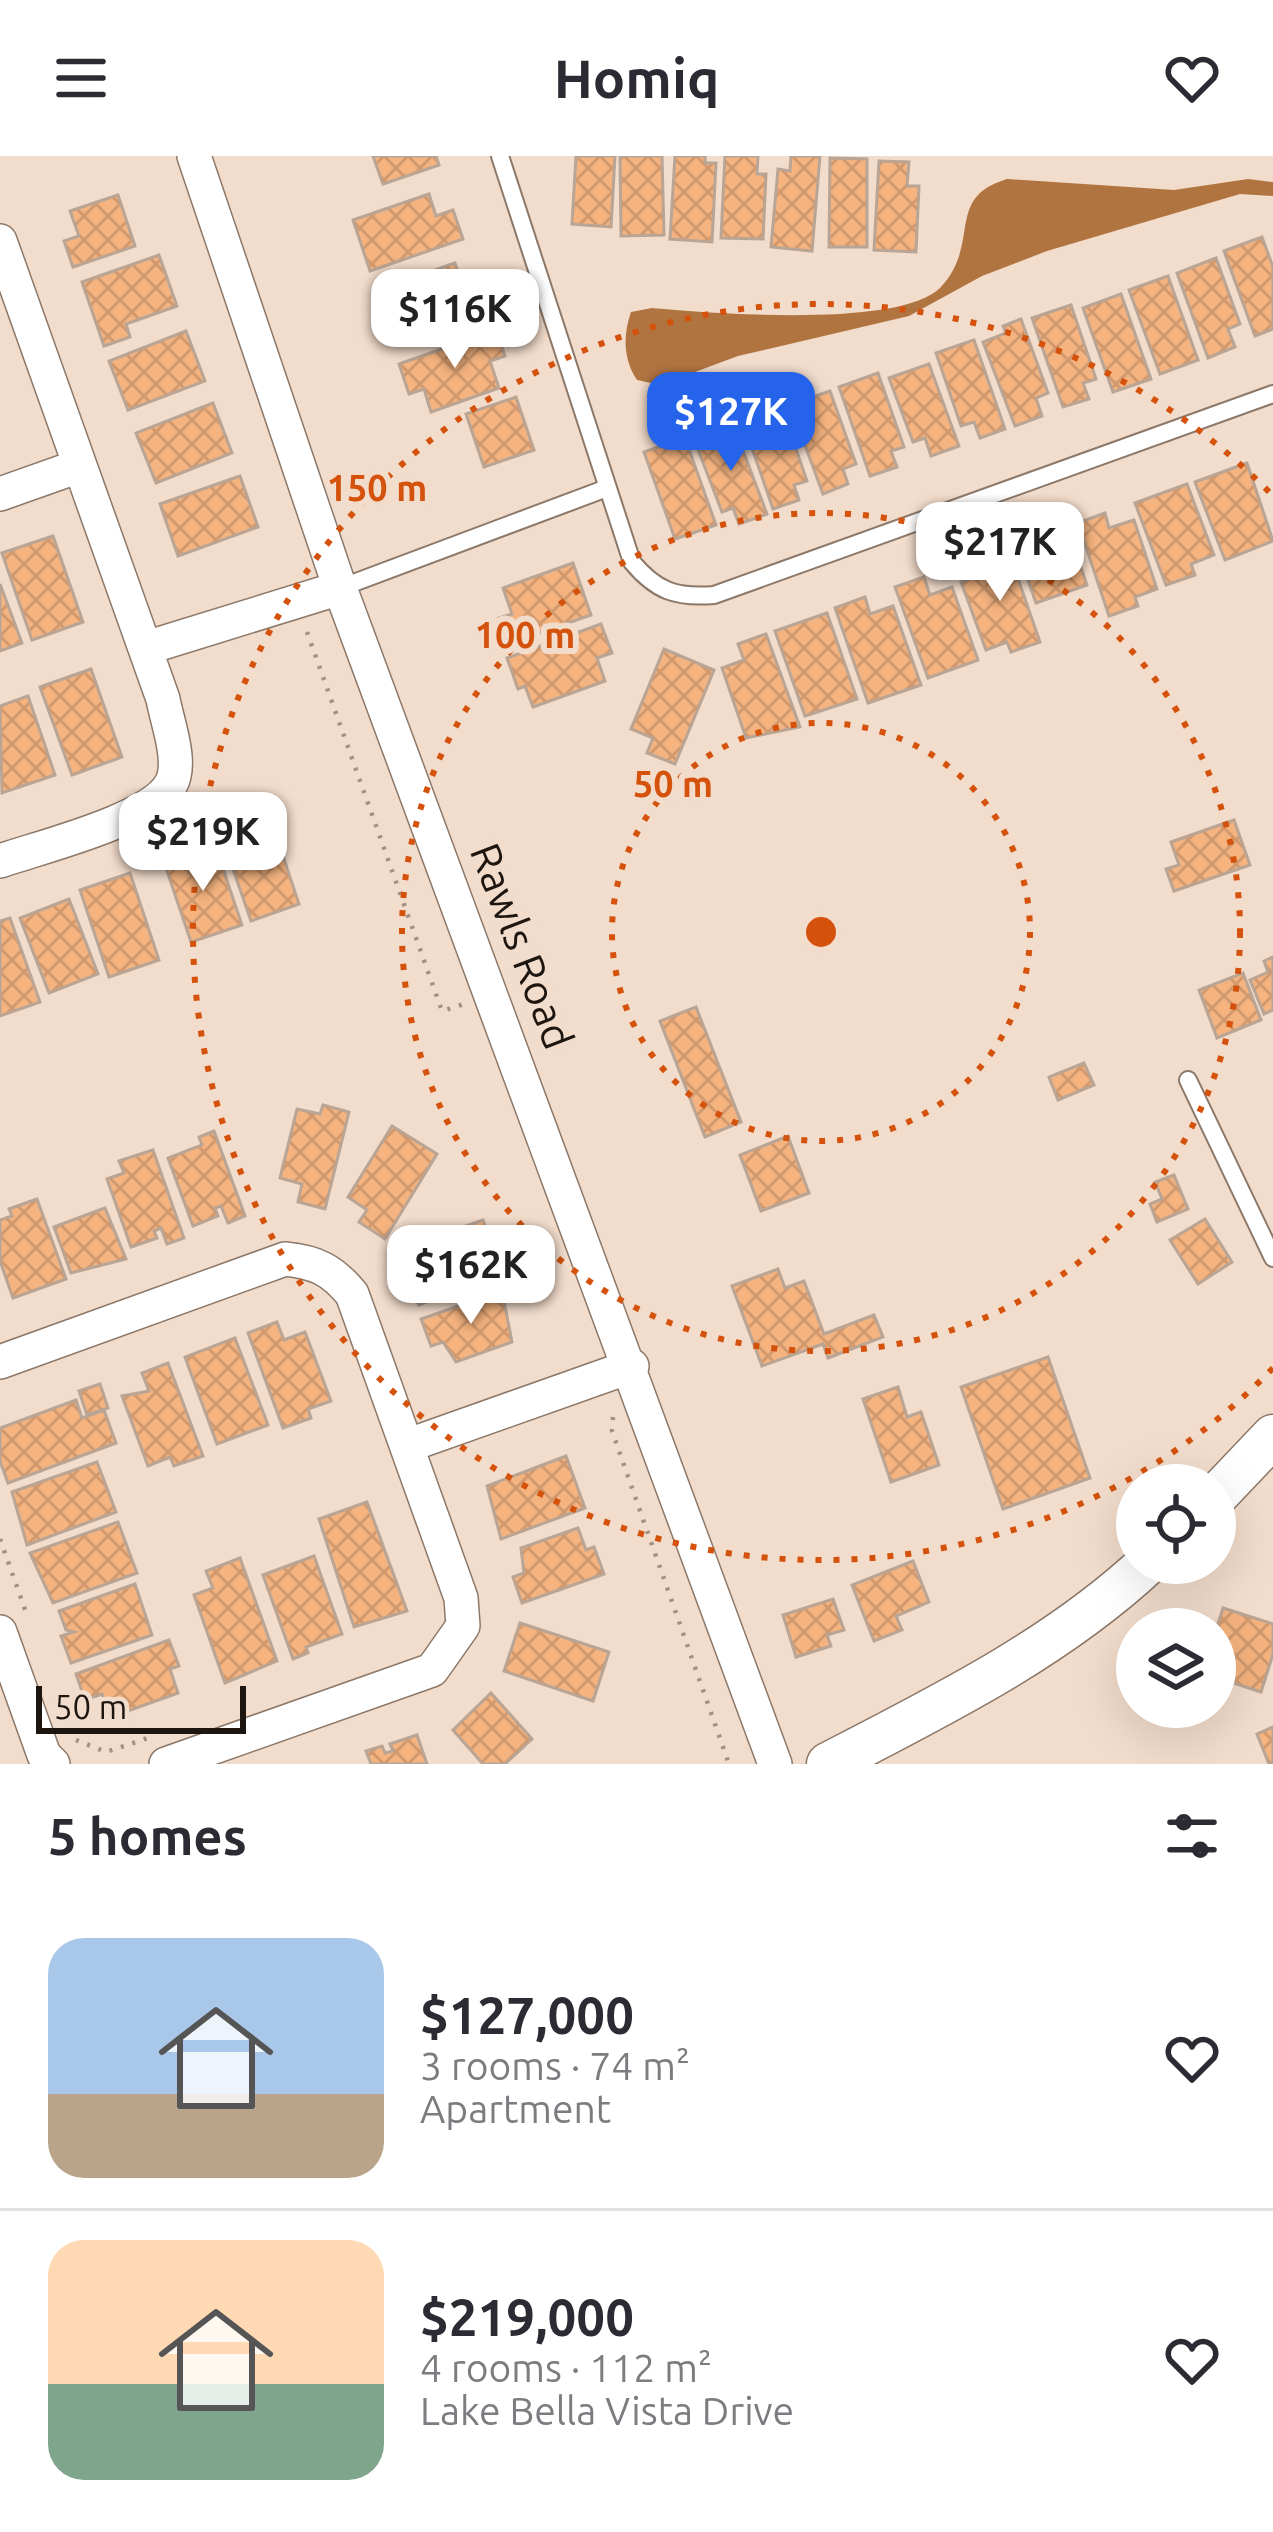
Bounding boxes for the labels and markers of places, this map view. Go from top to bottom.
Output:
pin: $116K [371,269,539,371]
pin: $127K [647,372,815,474]
pin: $217K [916,502,1084,604]
pin: $219K [119,792,287,894]
centre of rings [800,911,842,953]
pin: $162K [387,1225,555,1327]

